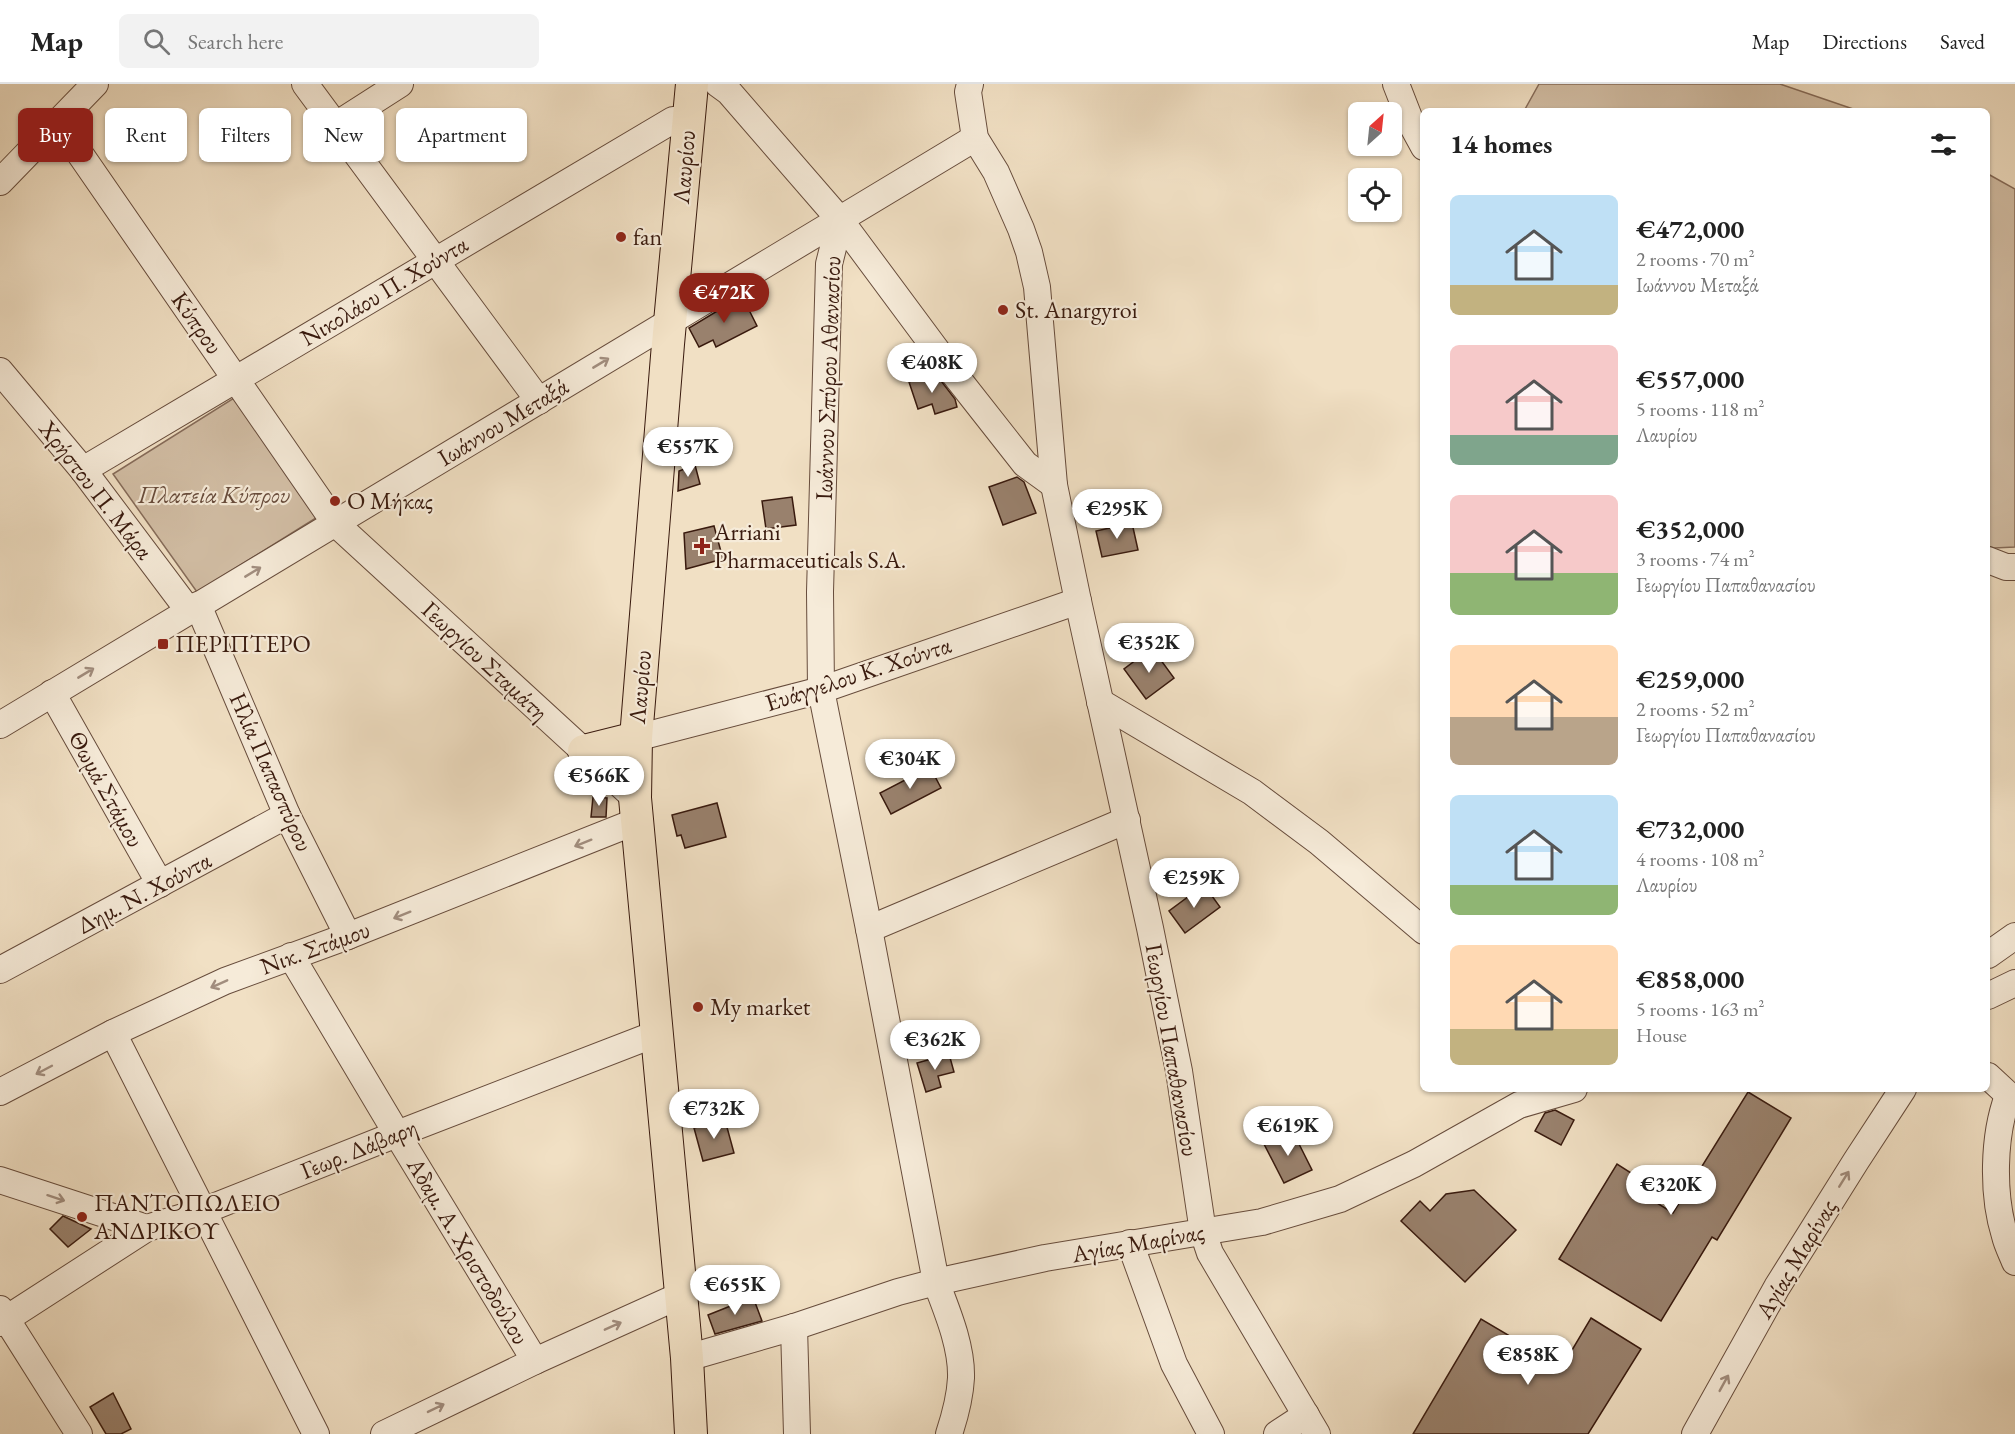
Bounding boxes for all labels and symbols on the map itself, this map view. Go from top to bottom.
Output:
north arrow [1348,102,1402,156]
street label: Λαυρίου [665,129,702,206]
place label: fan [633,221,663,252]
street label: Νικολάου Π. Χούντα [294,228,473,353]
marker: fan [614,230,628,244]
street label: Ιωάννου Σπύρου Αθανασίου [808,255,847,501]
pin: €472K [682,273,766,324]
street label: Κύπρου [165,285,230,360]
place label: St. Anargyroi [1015,294,1138,325]
marker: St. Anargyroi [996,303,1010,317]
pin: €408K [890,343,974,394]
one-way arrow [592,357,609,369]
street label: Ιωάννου Μεταξά [432,370,574,473]
street label: Χρήστου Π. Μάρα [32,413,160,566]
pin: €557K [646,427,730,478]
park label: Πλατεία Κύπρου [137,479,290,510]
place label: Ο Μήκας [347,485,433,516]
pin: €295K [1075,489,1159,540]
marker: Ο Μήκας [328,494,342,508]
place label: Arriani Pharmaceuticals S.A. [713,516,906,575]
marker: Arriani Pharmaceuticals S.A. [695,539,709,553]
one-way arrow [244,566,261,578]
street label: Γεωργίου Σταμάτη [415,594,555,727]
pin: €352K [1107,623,1191,674]
place label: ΠΕΡΙΠΤΕΡΟ [175,628,311,659]
street label: Ευάγγελου Κ. Χούντα [761,629,955,718]
marker: ΠΕΡΙΠΤΕΡΟ [156,637,170,651]
street label: Λαυρίου [621,649,658,726]
one-way arrow [77,667,94,679]
street label: Ηλία Παπασπύρου [223,687,320,856]
street label: Θωμά Στάμου [62,725,151,853]
pin: €304K [868,739,952,790]
pin: €566K [557,756,641,807]
one-way arrow [574,838,592,849]
street label: Δημ. Ν. Χούντα [72,844,216,941]
pin: €259K [1152,858,1236,909]
one-way arrow [393,910,411,921]
street label: Νικ. Στάμου [256,913,374,982]
street label: Γεωργίου Παπαθανασίου [1139,941,1206,1159]
one-way arrow [211,979,229,990]
place label: My market [710,991,811,1022]
marker: My market [691,1000,705,1014]
pin: €362K [893,1020,977,1071]
one-way arrow [35,1064,53,1076]
pin: €732K [672,1089,756,1140]
pin: €619K [1246,1106,1330,1157]
street label: Γεωρ. Δάβαρη [296,1111,422,1186]
street label: Αδαμ. Α. Χριστοδούλου [400,1151,537,1350]
pin: €320K [1629,1165,1713,1216]
one-way arrow [1839,1171,1851,1188]
place label: ΠΑΝΤΟΠΩΛΕΙΟ ΑΝΔΡΙΚΟΥ [93,1187,280,1246]
one-way arrow [46,1193,65,1204]
street label: Αγίας Μαρίνας [1747,1193,1843,1325]
marker: ΠΑΝΤΟΠΩΛΕΙΟ ΑΝΔΡΙΚΟΥ [75,1210,89,1224]
street label: Αγίας Μαρίνας [1068,1216,1207,1270]
pin: €655K [693,1265,777,1316]
one-way arrow [603,1319,621,1331]
pin: €858K [1486,1335,1570,1386]
one-way arrow [1718,1375,1730,1392]
one-way arrow [427,1402,445,1414]

